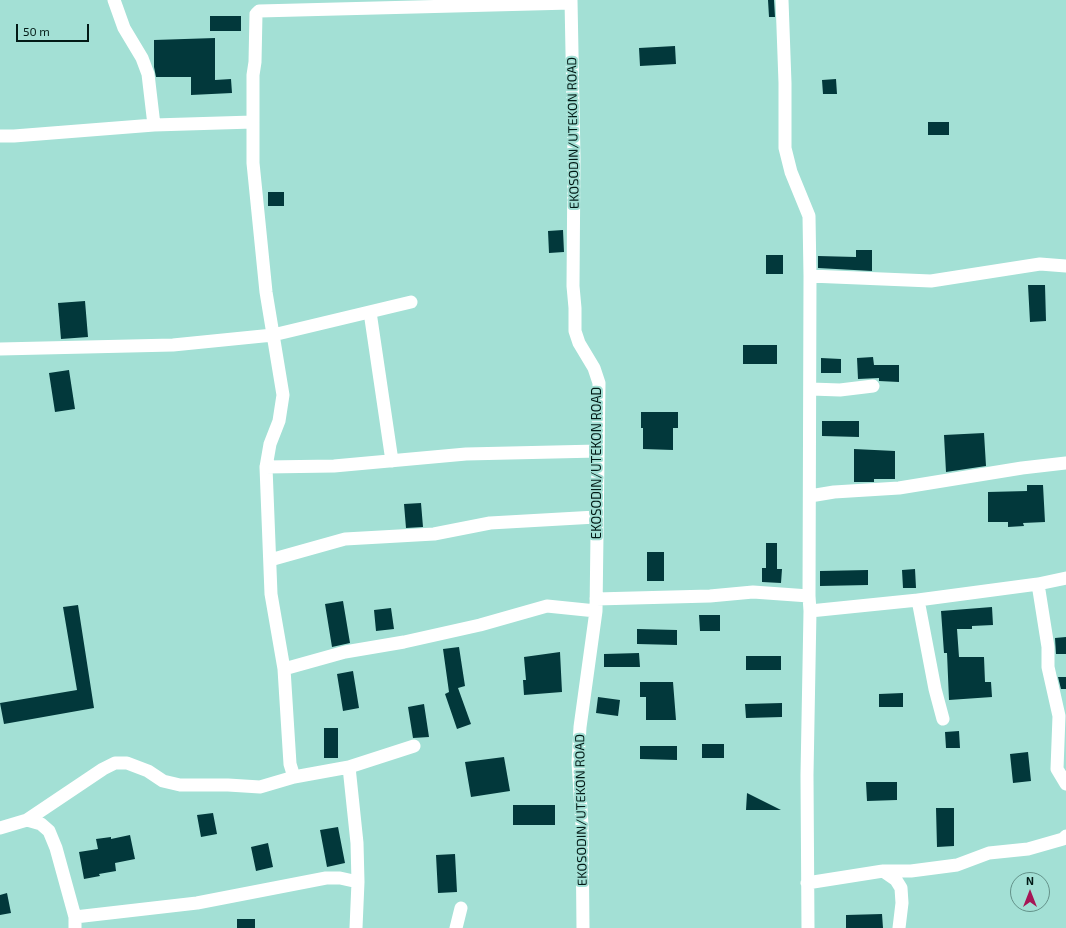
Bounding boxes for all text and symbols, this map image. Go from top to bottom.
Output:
scale bar [18,16,91,42]
text: 50 m [23,24,50,38]
street label: EKOSODIN/UTEKON ROAD [564,57,582,209]
street label: EKOSODIN/UTEKON ROAD [589,387,605,539]
street label: EKOSODIN/UTEKON ROAD [572,734,590,886]
north arrow [1010,872,1050,912]
text: N [1026,874,1034,887]

